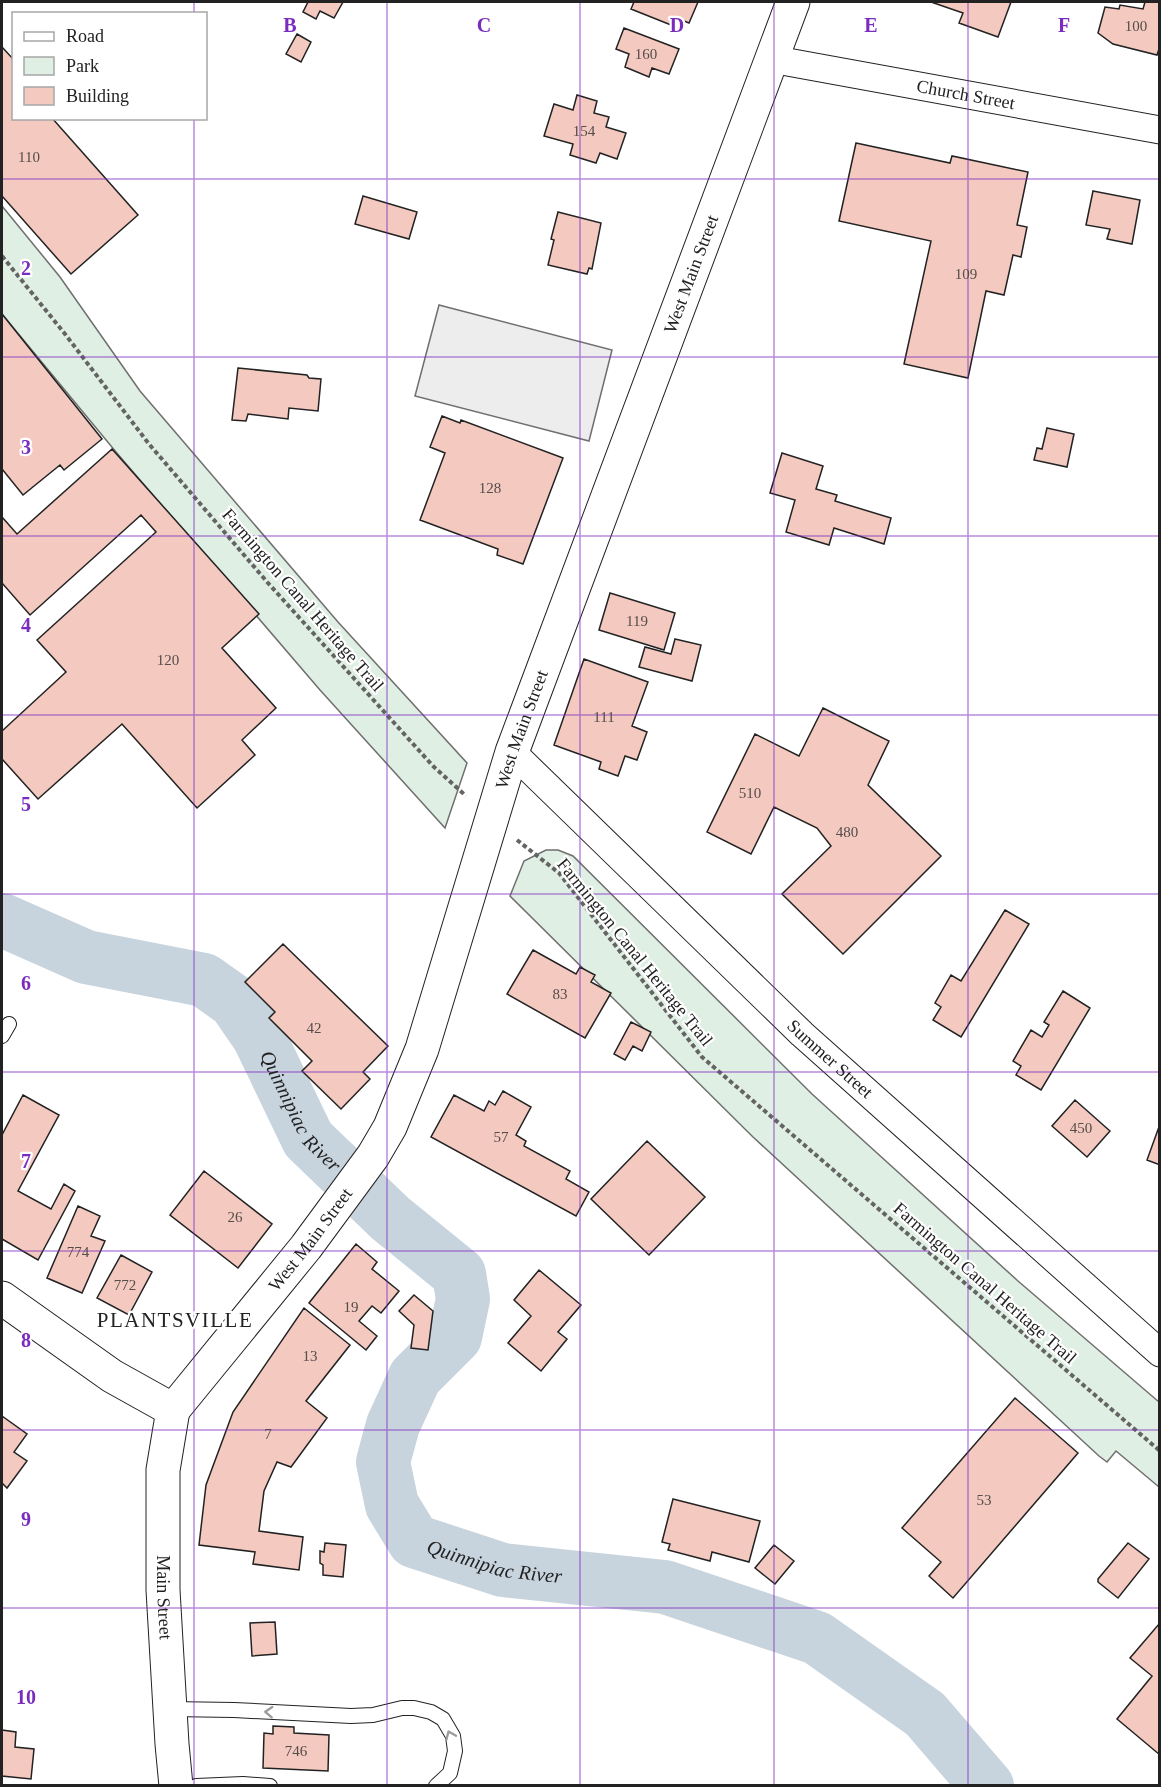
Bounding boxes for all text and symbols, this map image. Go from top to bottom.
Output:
legend [12,12,207,120]
text: B [283,14,297,36]
text: C [477,14,491,36]
text: D [670,14,684,36]
text: E [864,14,878,36]
text: F [1058,14,1070,36]
house number: 100 [1125,18,1147,34]
text: Road [66,26,104,46]
house number: 160 [635,46,657,62]
text: Park [66,56,99,76]
street label: Church Street [915,76,1017,113]
text: Building [66,86,129,106]
house number: 154 [573,123,596,139]
house number: 110 [18,149,40,165]
street label: West Main Street [660,212,722,336]
text: 2 [21,257,31,279]
house number: 109 [955,266,977,282]
text: 3 [21,436,31,458]
house number: 128 [479,480,501,496]
street label: Farmington Canal Heritage Trail [218,505,388,695]
house number: 119 [626,613,648,629]
text: 4 [21,614,31,636]
house number: 120 [157,652,179,668]
street label: West Main Street [491,667,552,791]
house number: 111 [593,709,615,725]
house number: 510 [739,785,761,801]
text: 5 [21,793,31,815]
house number: 480 [836,824,858,840]
street label: Farmington Canal Heritage Trail [553,854,717,1050]
text: 6 [21,972,31,994]
house number: 83 [553,986,568,1002]
street label: Summer Street [783,1015,877,1102]
house number: 42 [307,1020,322,1036]
water label: Quinnipiac River [256,1047,346,1176]
house number: 450 [1070,1120,1092,1136]
house number: 57 [494,1129,509,1145]
text: 7 [21,1150,31,1172]
street label: West Main Street [264,1184,356,1295]
street label: Farmington Canal Heritage Trail [890,1198,1080,1368]
house number: 26 [228,1209,243,1225]
house number: 774 [67,1244,90,1260]
house number: 772 [114,1277,136,1293]
house number: 19 [344,1299,359,1315]
district label: PLANTSVILLE [97,1308,253,1332]
text: 8 [21,1329,31,1351]
house number: 13 [303,1348,318,1364]
house number: 7 [264,1426,272,1442]
house number: 53 [977,1492,992,1508]
text: 9 [21,1508,31,1530]
water label: Quinnipiac River [424,1535,563,1587]
street label: Main Street [153,1555,176,1640]
text: 10 [16,1686,36,1708]
one-way arrow [264,1705,273,1718]
one-way arrow [445,1730,458,1740]
house number: 746 [285,1743,308,1759]

